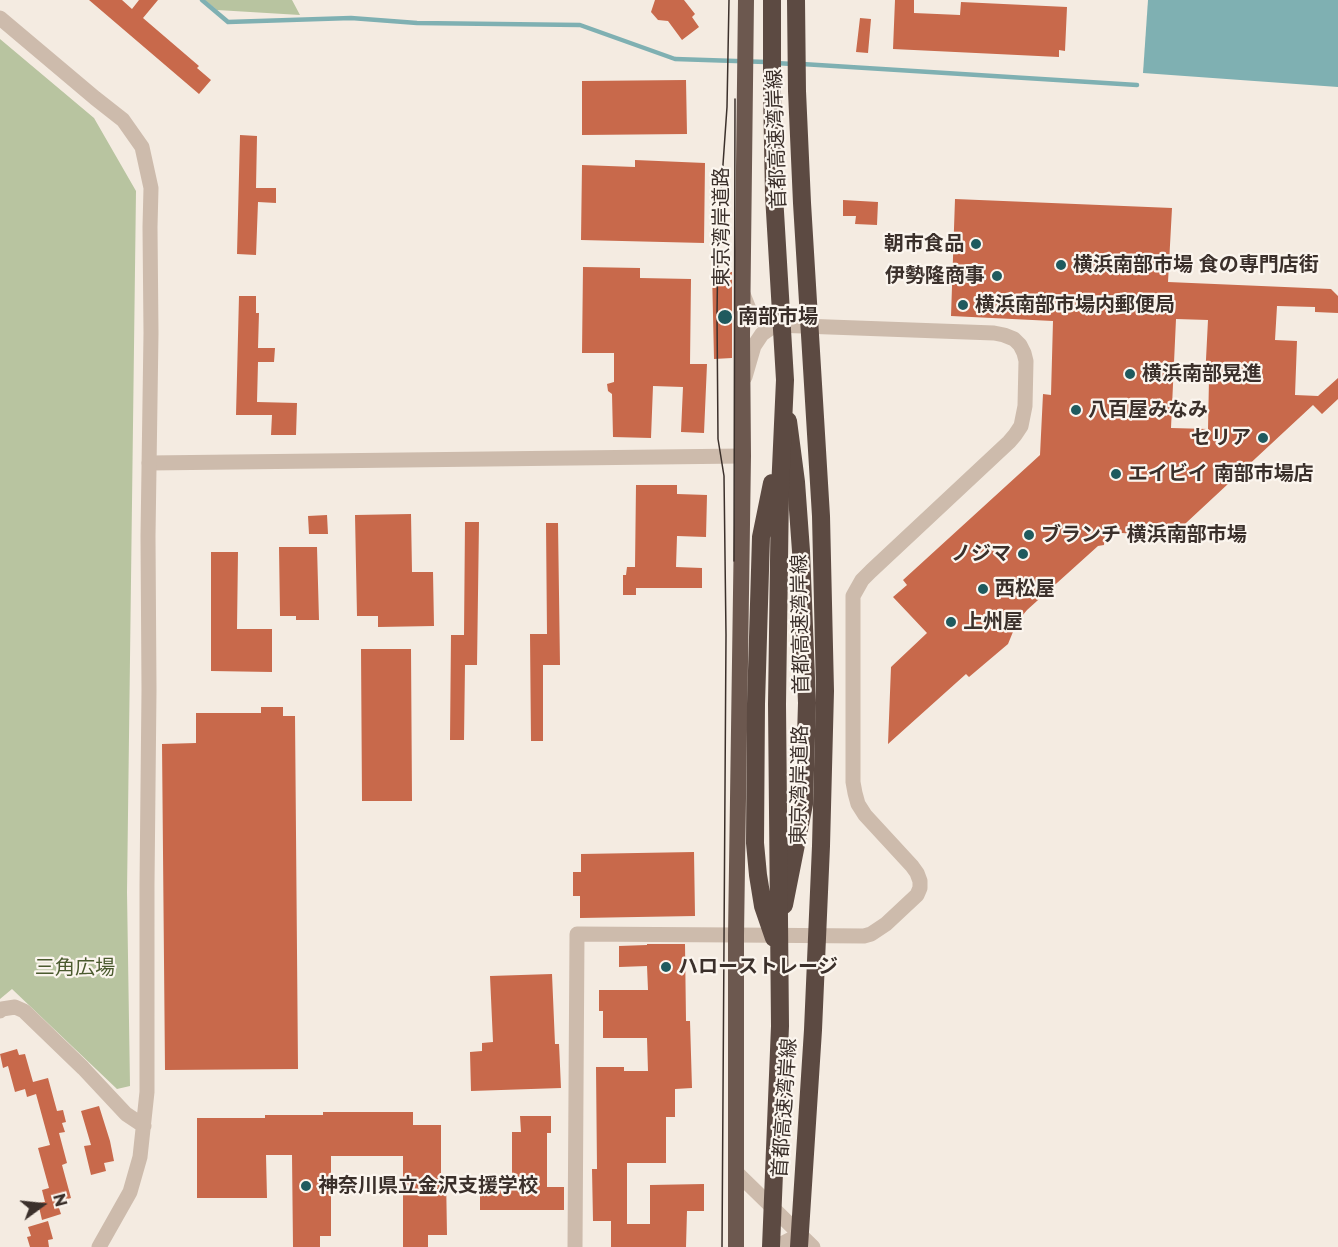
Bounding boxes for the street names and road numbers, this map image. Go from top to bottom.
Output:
street label: 首都高速湾岸線 [763,69,791,209]
street label: 東京湾岸道路 [710,167,734,287]
street label: 首都高速湾岸線 [788,554,814,694]
street label: 東京湾岸道路 [787,725,813,845]
street label: 首都高速湾岸線 [768,1037,802,1179]

